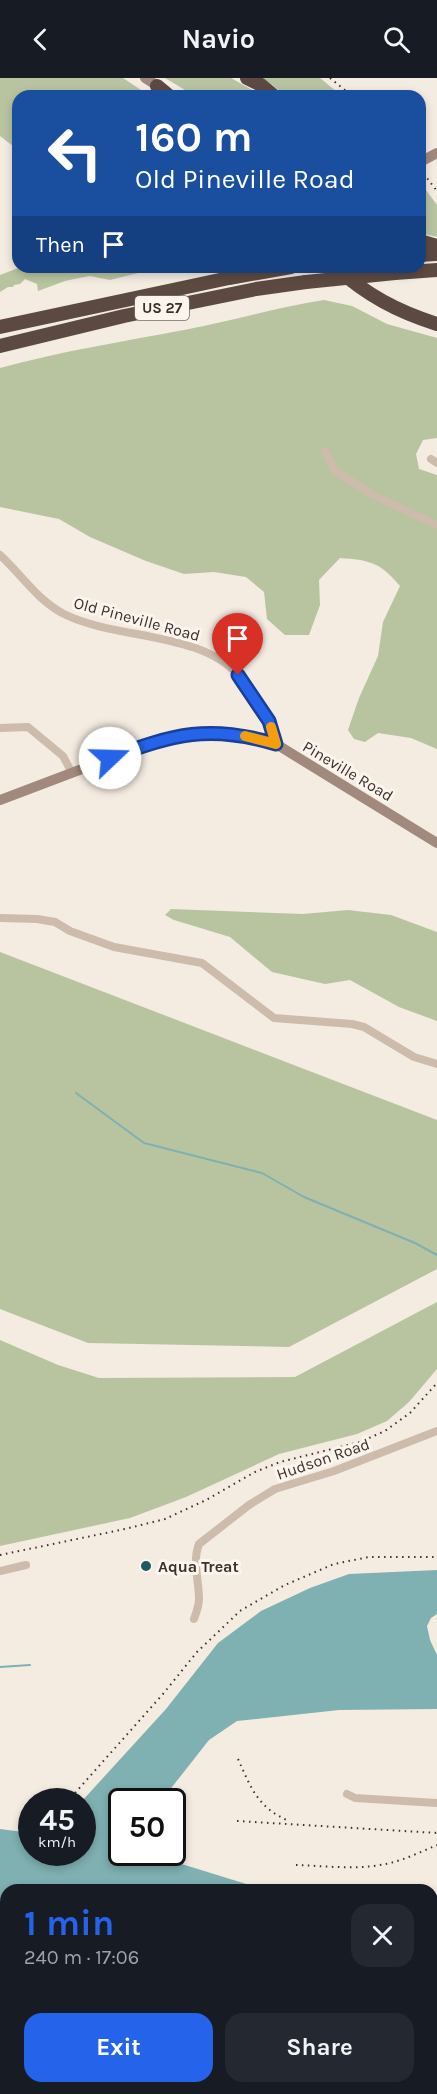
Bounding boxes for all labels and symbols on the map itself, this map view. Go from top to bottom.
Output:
road number: US 27 [135,296,189,320]
street label: Old Pineville Road [72,593,202,645]
pin [212,613,263,675]
position arrow [78,726,142,790]
street label: Pineville Road [299,737,397,805]
street label: Hudson Road [274,1434,372,1484]
place label: Aqua Treat [158,1557,239,1576]
marker: Aqua Treat [139,1559,153,1573]
speed limit sign: 50 [108,1788,186,1866]

